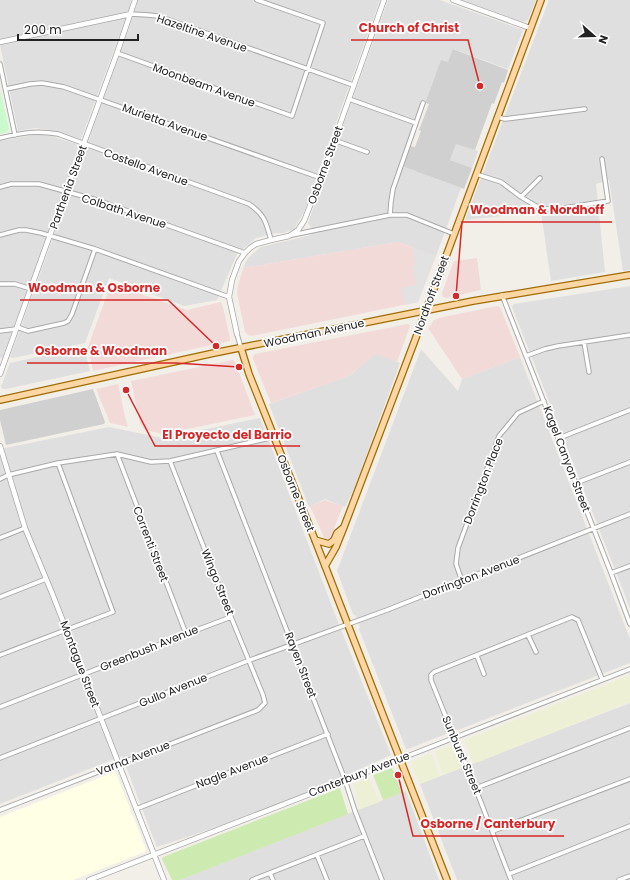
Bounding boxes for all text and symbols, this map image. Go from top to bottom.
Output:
street label: Hazeltine Avenue [155,10,249,56]
scale bar [18,16,138,42]
callout: Church of Christ [351,16,468,40]
north arrow [574,16,614,56]
text: Church of Christ [359,19,459,36]
text: 200 m [24,21,62,38]
text: N [594,33,612,46]
street label: Moonbeam Avenue [151,59,258,111]
street label: Murietta Avenue [120,99,210,145]
street label: Osborne Street [303,124,347,206]
street label: Parthenia Street [45,143,91,231]
street label: Costello Avenue [102,144,191,190]
street label: Colbath Avenue [79,190,169,232]
callout: Woodman & Nordhoff [462,198,612,222]
text: Woodman & Nordhoff [470,201,605,218]
street label: Nordhoff Street [409,253,453,337]
callout: Woodman & Osborne [20,276,168,300]
text: Woodman & Osborne [28,279,161,296]
street label: Woodman Avenue [262,315,366,351]
callout: Osborne & Woodman [27,339,175,363]
text: Osborne & Woodman [35,342,167,359]
street label: Kagel Canyon Street [539,404,595,514]
callout: El Proyecto del Barrio [155,422,300,446]
text: El Proyecto del Barrio [162,426,292,443]
street label: Dorrington Place [459,435,507,526]
street label: Osborne Street [273,452,319,534]
street label: Correnti Street [129,504,173,584]
street label: Wingo Street [197,547,239,617]
street label: Dorrington Avenue [420,551,522,603]
street label: Montague Street [56,618,104,710]
street label: Greenbush Avenue [97,621,201,675]
street label: Rayen Street [281,630,321,700]
street label: Gullo Avenue [136,669,210,711]
street label: Sunburst Street [438,713,486,797]
street label: Varna Avenue [94,737,172,779]
street label: Canterbury Avenue [306,747,412,801]
street label: Nagle Avenue [193,750,271,792]
callout: Osborne / Canterbury [413,812,564,836]
text: Osborne / Canterbury [421,815,556,832]

